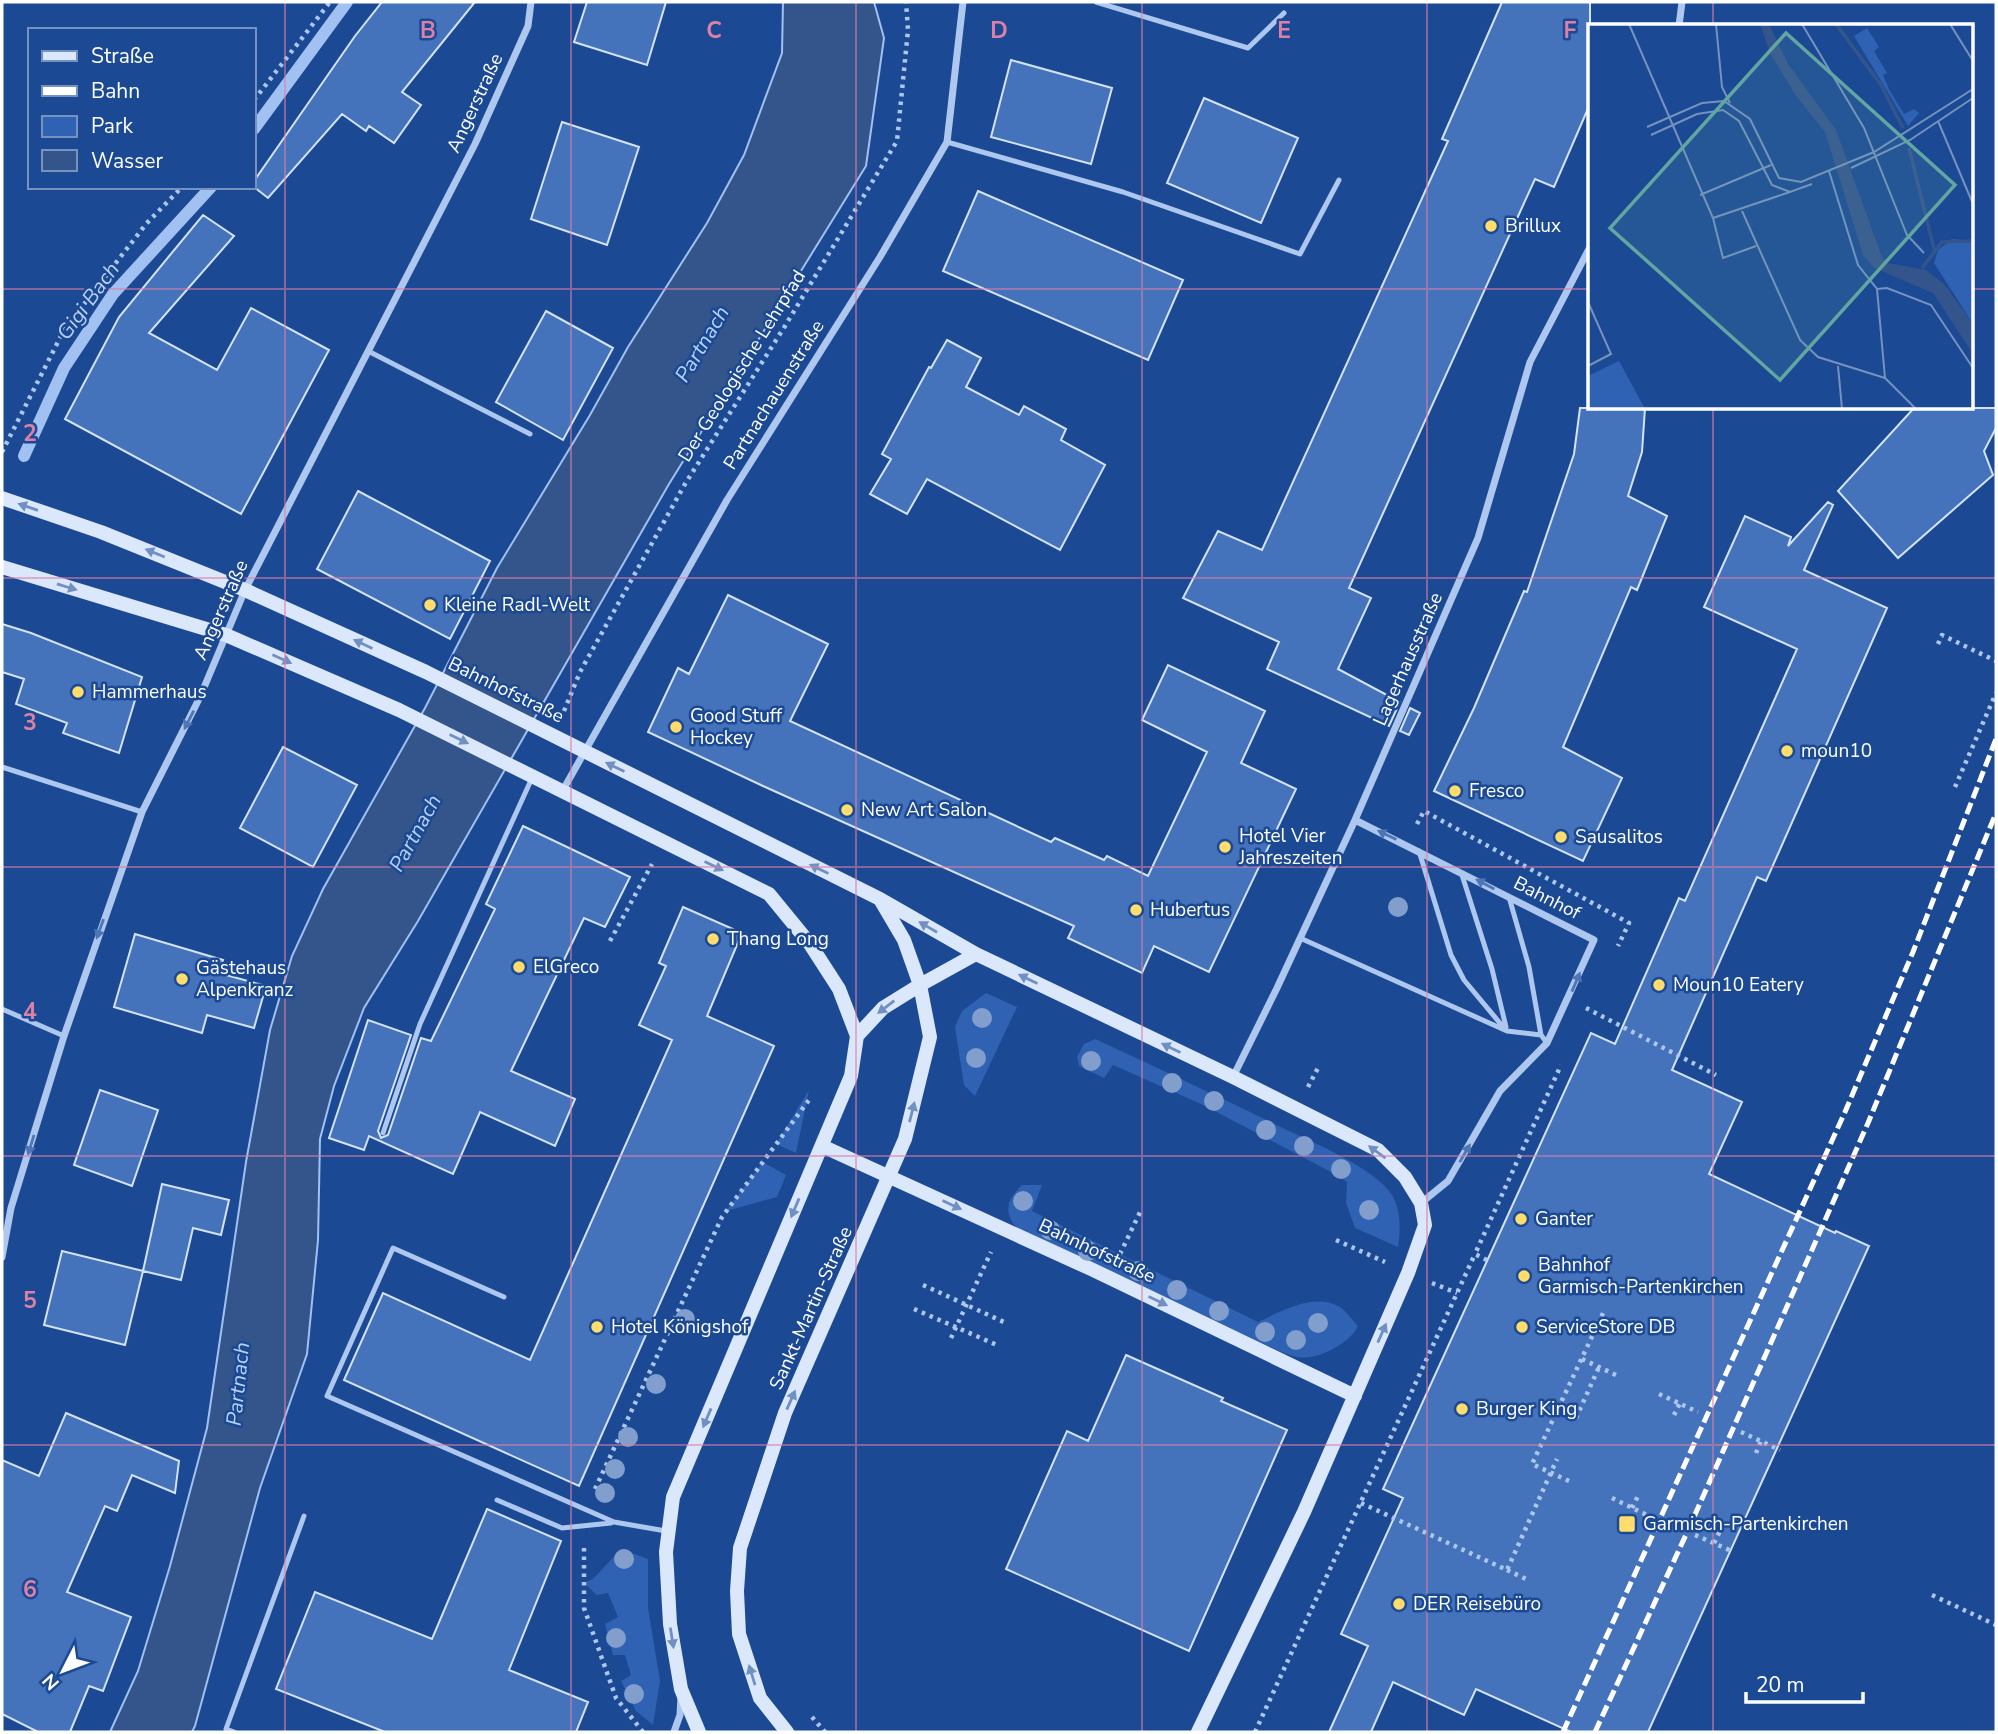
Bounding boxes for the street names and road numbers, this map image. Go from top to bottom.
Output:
street label: Angerstraße [441,49,509,157]
street label: Der Geologische Lehrpfad [672,265,812,467]
street label: Partnachauenstraße [717,315,831,475]
street label: Angerstraße [187,556,255,664]
street label: Lagerhausstraße [1367,588,1449,730]
street label: Bahnhofstraße [444,651,568,729]
street label: Bahnhof [1509,870,1586,926]
street label: Bahnhofstraße [1034,1213,1160,1289]
street label: Sankt-Martin-Straße [763,1222,859,1394]

